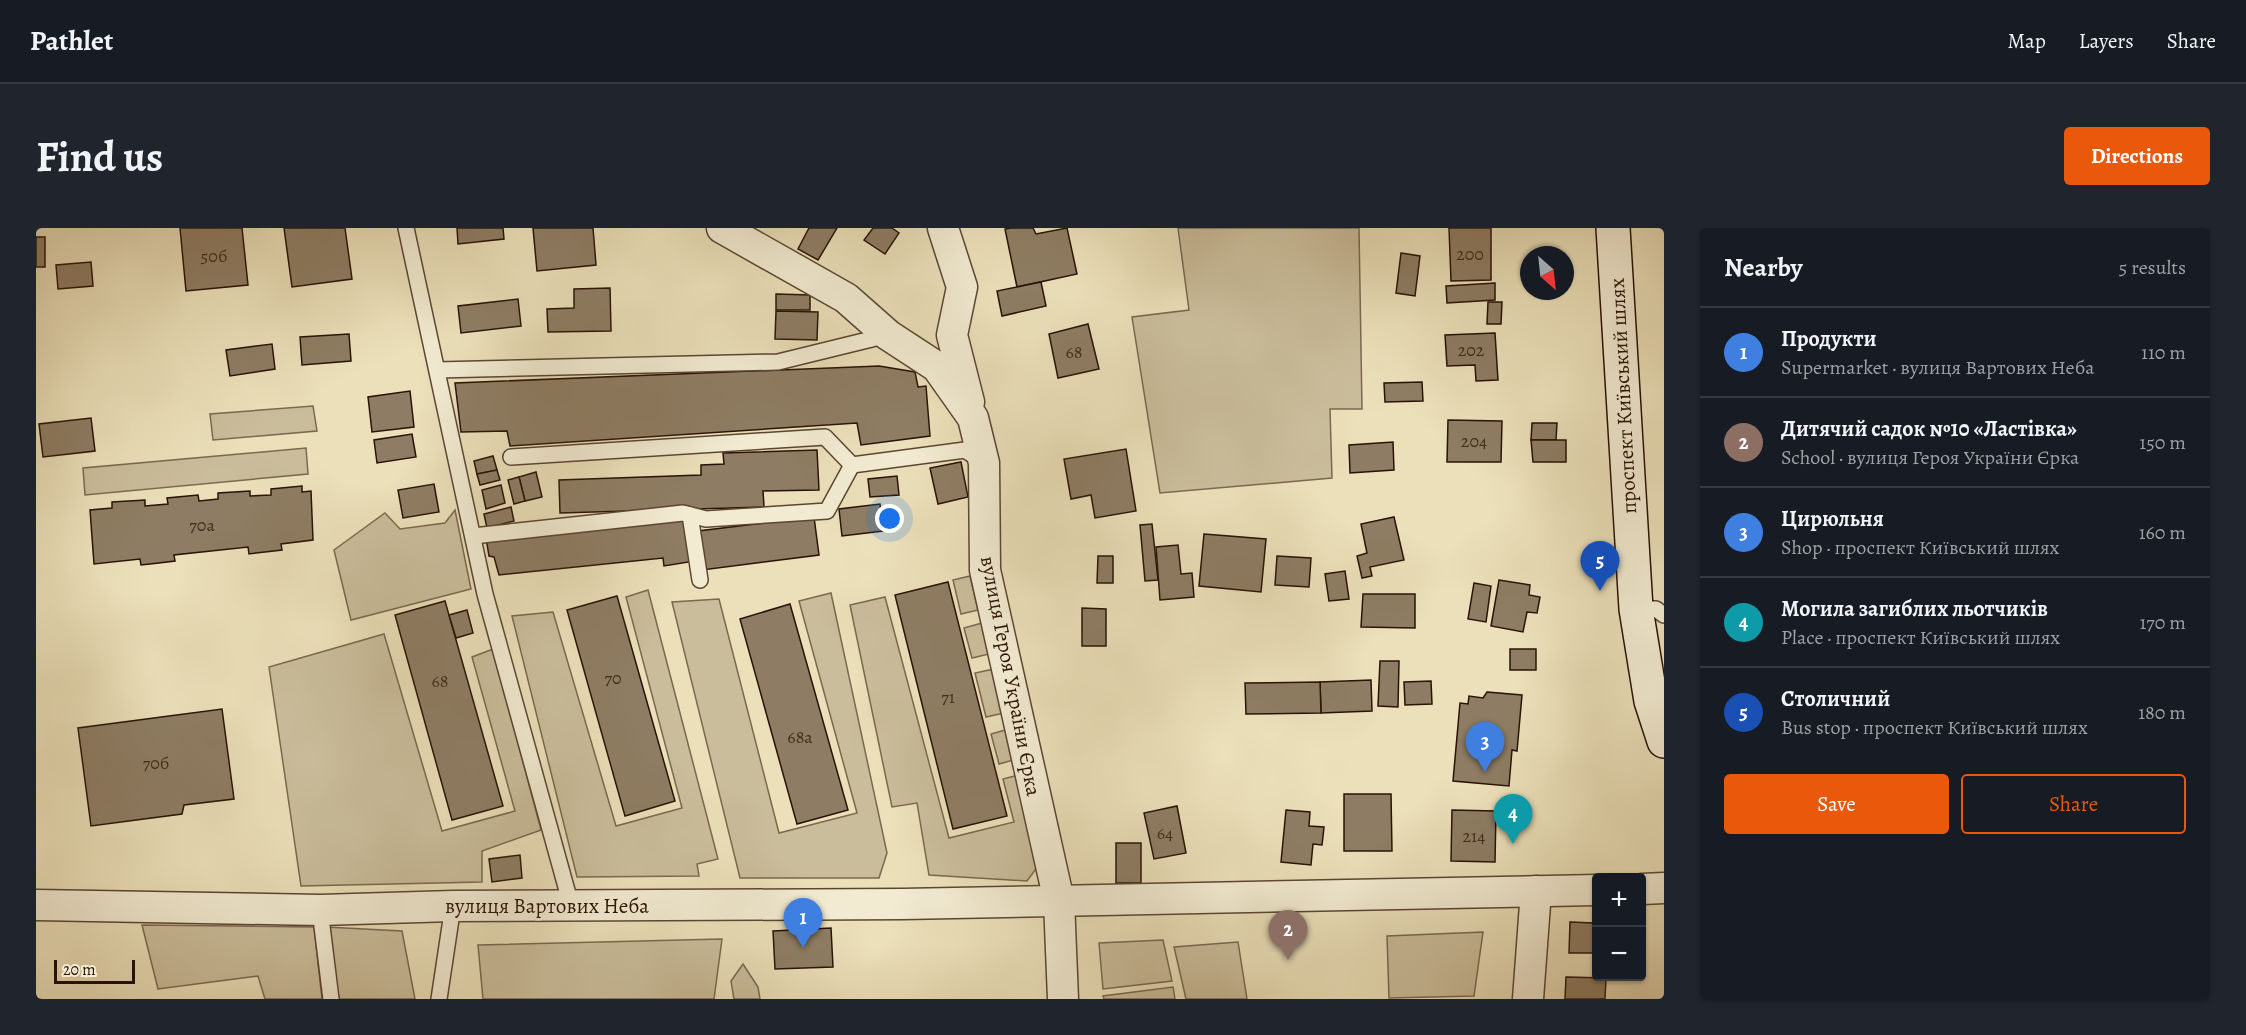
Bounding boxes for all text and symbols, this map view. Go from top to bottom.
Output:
text: Pathlet [30,22,113,60]
text: Map [2007,27,2046,55]
text: Layers [2079,27,2134,55]
text: Share [2167,27,2216,55]
button: Directions [2064,127,2210,185]
text: Find us [36,128,163,185]
house number: 200 [1456,242,1484,266]
house number: 50б [201,244,227,268]
north arrow [1520,246,1574,300]
text: Nearby [1724,250,1803,285]
text: 5 results [2119,254,2186,281]
street label: проспект Київський шлях [1603,277,1643,515]
text: Продукти [1781,324,1876,354]
house number: 202 [1458,338,1485,362]
text: 1 [1740,339,1747,366]
text: 110 m [2141,339,2186,366]
house number: 68 [1065,340,1083,364]
text: Supermarket · вулиця Вартових Неба [1781,354,2094,381]
text: Дитячий садок №10 «Ластівка» [1781,414,2077,444]
house number: 204 [1461,429,1487,453]
text: 2 [1739,429,1748,456]
text: 150 m [2139,429,2186,456]
text: School · вулиця Героя України Єрка [1781,444,2079,471]
your location [875,504,904,533]
text: Цирюльня [1781,504,1884,534]
house number: 70а [189,513,215,537]
text: 3 [1739,519,1748,546]
text: 160 m [2139,519,2186,546]
text: Shop · проспект Київський шлях [1781,534,2059,561]
pin: 5 [1580,542,1620,591]
street label: вулиця Героя України Єрка [974,554,1048,799]
text: Могила загиблих льотчиків [1781,594,2048,624]
text: 4 [1739,609,1748,636]
text: 170 m [2140,609,2186,636]
text: Place · проспект Київський шлях [1781,624,2060,651]
house number: 70 [604,666,622,690]
house number: 68 [431,669,449,693]
text: Столичний [1781,684,1890,714]
house number: 71 [941,685,955,709]
text: 5 [1739,699,1748,726]
text: 180 m [2138,699,2186,726]
text: Bus stop · проспект Київський шлях [1781,714,2088,741]
pin: 3 [1466,722,1504,772]
house number: 68а [787,725,813,749]
house number: 70б [143,751,169,775]
button: Save [1724,774,1949,834]
button: Share [1961,774,2186,834]
pin: 4 [1494,794,1532,844]
house number: 64 [1157,821,1173,845]
house number: 214 [1463,824,1485,848]
map controls [1592,873,1646,981]
button: + [1592,873,1646,927]
street label: вулиця Вартових Неба [445,892,649,920]
pin: 1 [784,898,822,948]
pin: 2 [1268,910,1308,960]
button: − [1592,927,1646,981]
scale bar [54,957,135,984]
text: 20 m [63,959,96,981]

